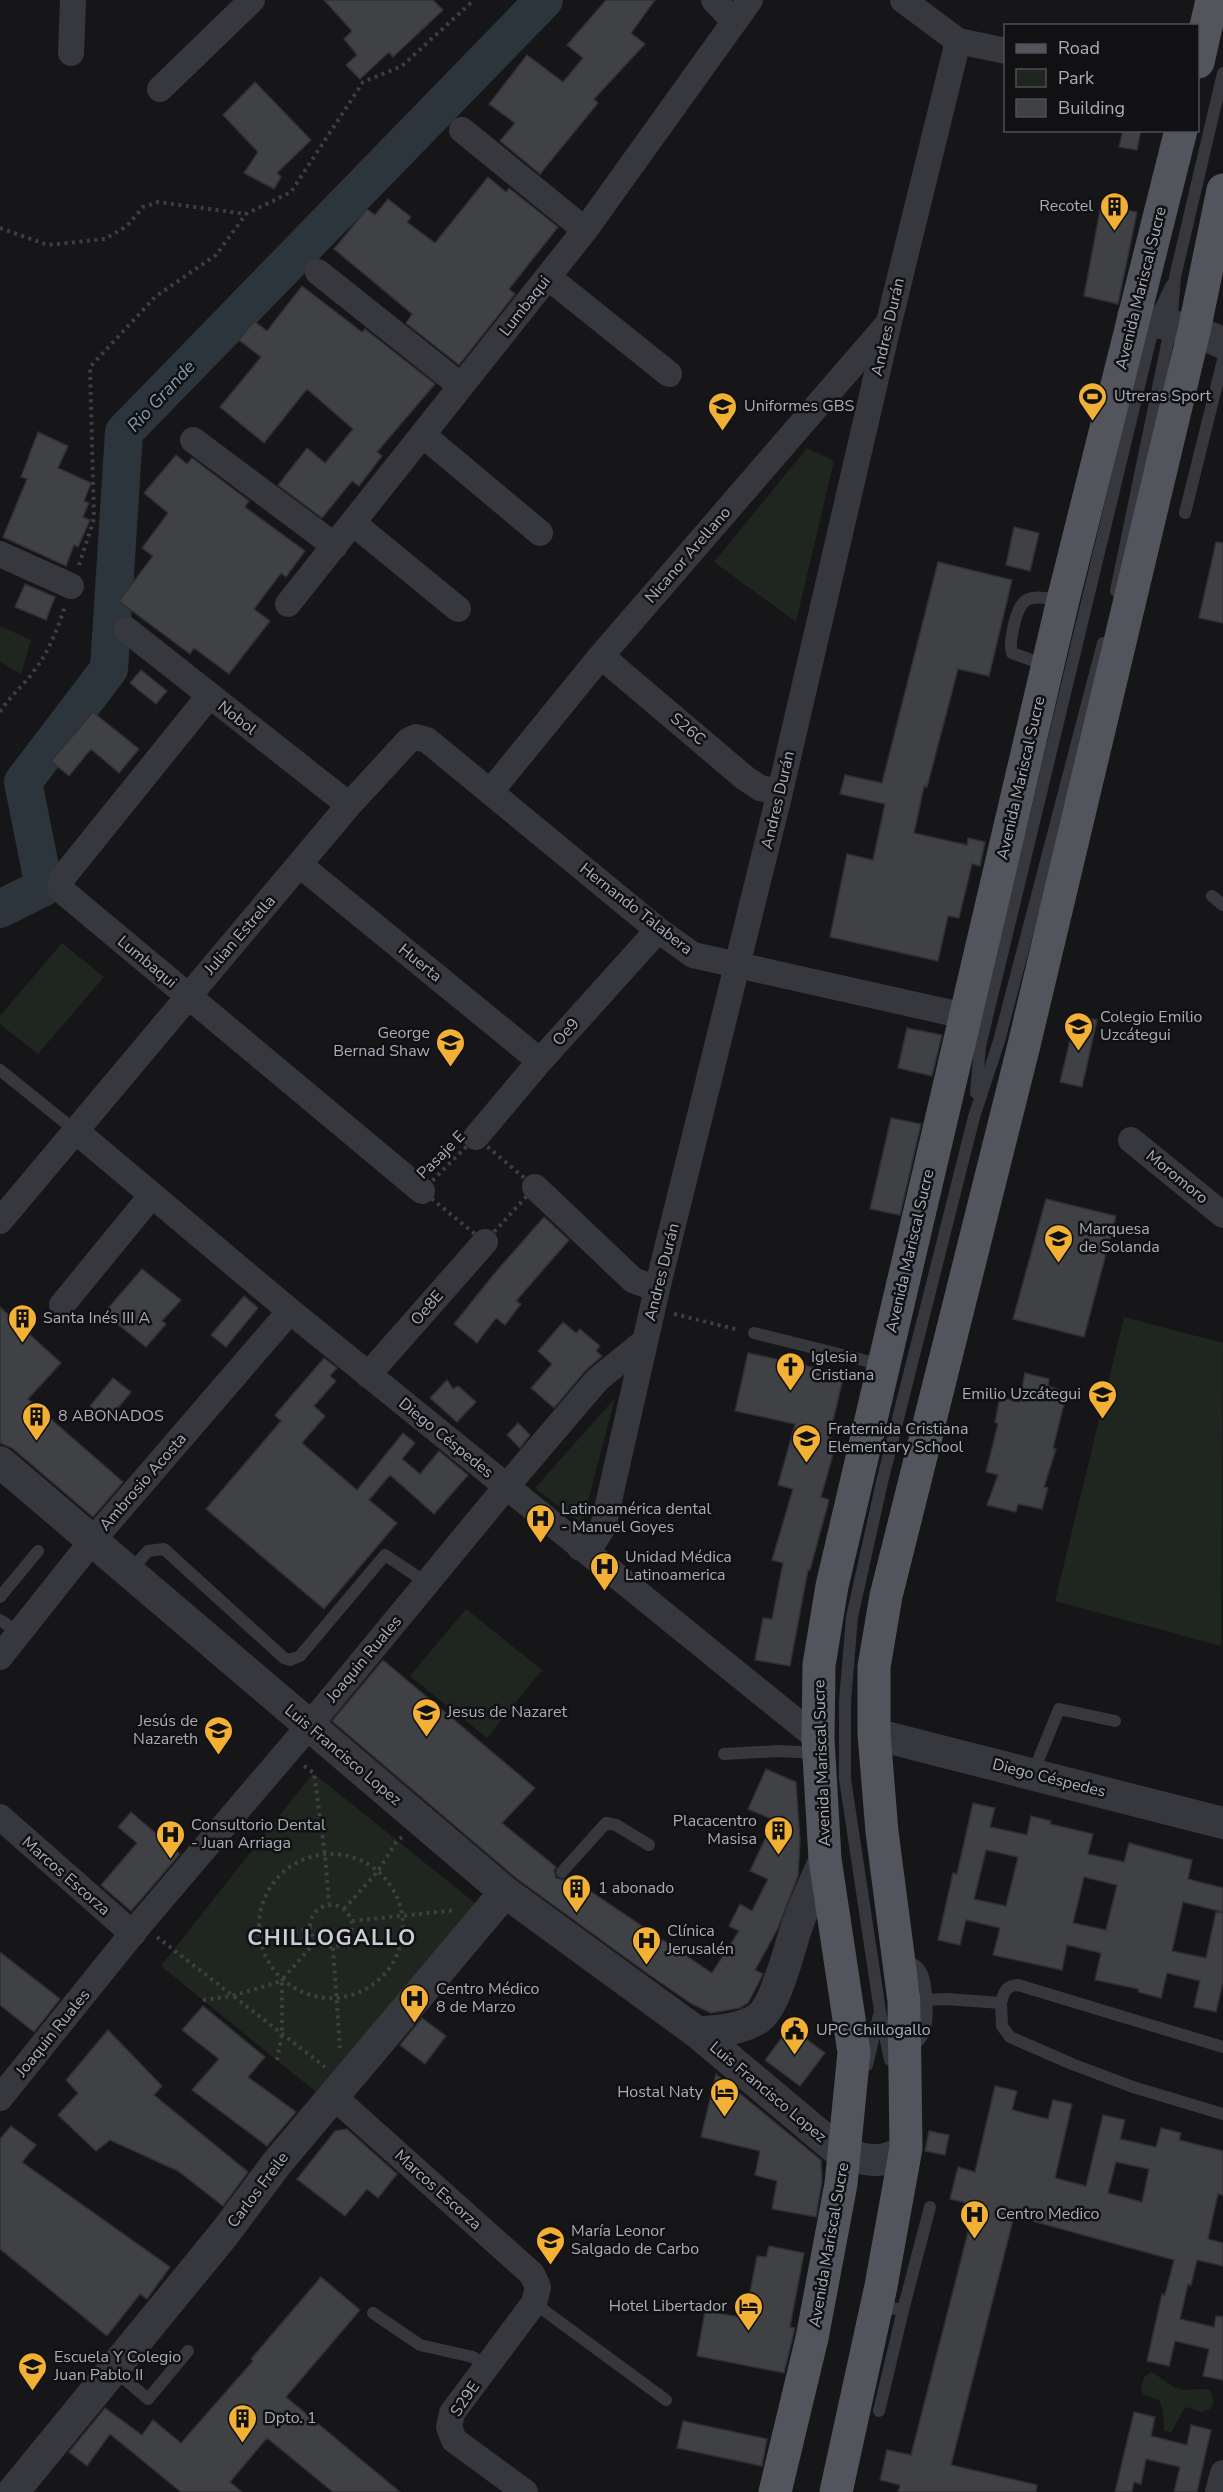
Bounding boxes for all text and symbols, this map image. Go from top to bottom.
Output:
legend [1004,24,1199,132]
text: Road [1058,36,1100,60]
text: Park [1058,66,1095,90]
text: Building [1058,96,1125,120]
building icon: Recotel [1098,190,1130,232]
place label: Recotel [1039,195,1093,217]
street label: Avenida Mariscal Sucre [1110,204,1172,372]
street label: Lumbaqui [494,271,556,341]
street label: Andres Durán [866,276,910,378]
water label: Rio Grande [121,355,201,437]
sports icon: Utreras Sport [1077,380,1109,422]
place label: Utreras Sport [1114,385,1212,407]
school or university icon: Uniformes GBS [707,390,739,432]
place label: Uniformes GBS [744,395,855,417]
street label: Nicanor Arellano [640,502,736,608]
street label: Avenida Mariscal Sucre [992,694,1050,862]
street label: Nobol [213,696,261,740]
street label: S26C [666,708,710,750]
street label: Andres Durán [756,749,800,851]
street label: Hernando Talabera [575,858,697,960]
street label: Julian Estrella [199,890,281,980]
street label: Lumbaqui [113,931,181,993]
street label: Huerta [394,939,446,987]
place label: Colegio Emilio Uzcátegui [1100,1006,1203,1046]
school or university icon: Colegio Emilio Uzcátegui [1063,1010,1095,1052]
street label: Oe9 [548,1013,584,1051]
place label: George Bernad Shaw [333,1022,431,1062]
school or university icon: George Bernad Shaw [435,1026,467,1068]
street label: Pasaje E [412,1126,470,1184]
street label: Moromoro [1141,1145,1213,1209]
street label: Avenida Mariscal Sucre [881,1167,939,1335]
place label: Marquesa de Solanda [1079,1218,1160,1258]
street label: Andres Durán [639,1221,685,1323]
school or university icon: Marquesa de Solanda [1042,1222,1074,1264]
street label: Oe8E [406,1286,448,1330]
building icon: Santa Inés III A [6,1302,38,1344]
place label: Santa Inés III A [43,1307,151,1329]
place label: Iglesia Cristiana [811,1346,874,1386]
church icon: Iglesia Cristiana [774,1350,806,1392]
school or university icon: Emilio Uzcátegui [1086,1378,1118,1420]
place label: Emilio Uzcátegui [962,1383,1081,1405]
street label: Diego Céspedes [394,1393,498,1483]
building icon: 8 ABONADOS [21,1400,53,1442]
place label: 8 ABONADOS [58,1405,164,1427]
place label: Fraternida Cristiana Elementary School [828,1418,968,1458]
school or university icon: Fraternida Cristiana Elementary School [791,1422,823,1464]
street label: Ambrosio Acosta [94,1428,192,1536]
place label: Latinoamérica dental - Manuel Goyes [561,1498,712,1538]
hospital icon: Latinoamérica dental - Manuel Goyes [524,1502,556,1544]
place label: Unidad Médica Latinoamerica [625,1546,732,1586]
hospital icon: Unidad Médica Latinoamerica [588,1550,620,1592]
street label: Joaquin Ruales [321,1611,407,1708]
street label: Avenida Mariscal Sucre [808,1679,836,1847]
school or university icon: Jesus de Nazaret [410,1696,442,1738]
street label: Luis Francisco Lopez [280,1699,406,1811]
place label: Jesus de Nazaret [446,1701,567,1723]
place label: Jesús de Nazareth [133,1710,198,1750]
school or university icon: Jesús de Nazareth [203,1714,235,1756]
street label: Diego Céspedes [990,1753,1108,1803]
place label: Placacentro Masisa [673,1810,757,1850]
place label: Consultorio Dental - Juan Arriaga [191,1814,326,1854]
building icon: Placacentro Masisa [762,1814,794,1856]
hospital icon: Consultorio Dental - Juan Arriaga [154,1818,186,1860]
street label: Marcos Escorza [17,1831,115,1921]
building icon: 1 abonado [561,1872,593,1914]
place label: 1 abonado [598,1877,674,1899]
place label: Clínica Jerusalén [666,1920,734,1960]
district label: CHILLOGALLO [247,1923,417,1953]
hospital icon: Clínica Jerusalén [630,1924,662,1966]
place label: Centro Médico 8 de Marzo [436,1978,540,2018]
hospital icon: Centro Médico 8 de Marzo [399,1982,431,2024]
street label: Joaquin Ruales [10,1985,95,2082]
public building icon: UPC Chillogallo [779,2014,811,2056]
place label: UPC Chillogallo [816,2019,931,2041]
street label: Luis Francisco Lopez [705,2036,831,2148]
hotel icon: Hostal Naty [708,2076,740,2118]
place label: Hostal Naty [617,2081,704,2103]
street label: Marcos Escorza [390,2145,486,2235]
street label: Carlos Freile [222,2148,294,2232]
street label: Avenida Mariscal Sucre [804,2161,854,2329]
hospital icon: Centro Medico [959,2198,991,2240]
place label: Centro Medico [996,2203,1100,2225]
place label: María Leonor Salgado de Carbo [571,2220,699,2260]
school or university icon: María Leonor Salgado de Carbo [534,2224,566,2266]
hotel icon: Hotel Libertador [732,2290,764,2332]
place label: Hotel Libertador [609,2295,727,2317]
place label: Escuela Y Colegio Juan Pablo II [53,2346,181,2386]
school or university icon: Escuela Y Colegio Juan Pablo II [17,2350,49,2392]
street label: S29E [445,2377,485,2421]
building icon: Dpto. 1 [227,2402,259,2444]
place label: Dpto. 1 [264,2407,317,2429]

